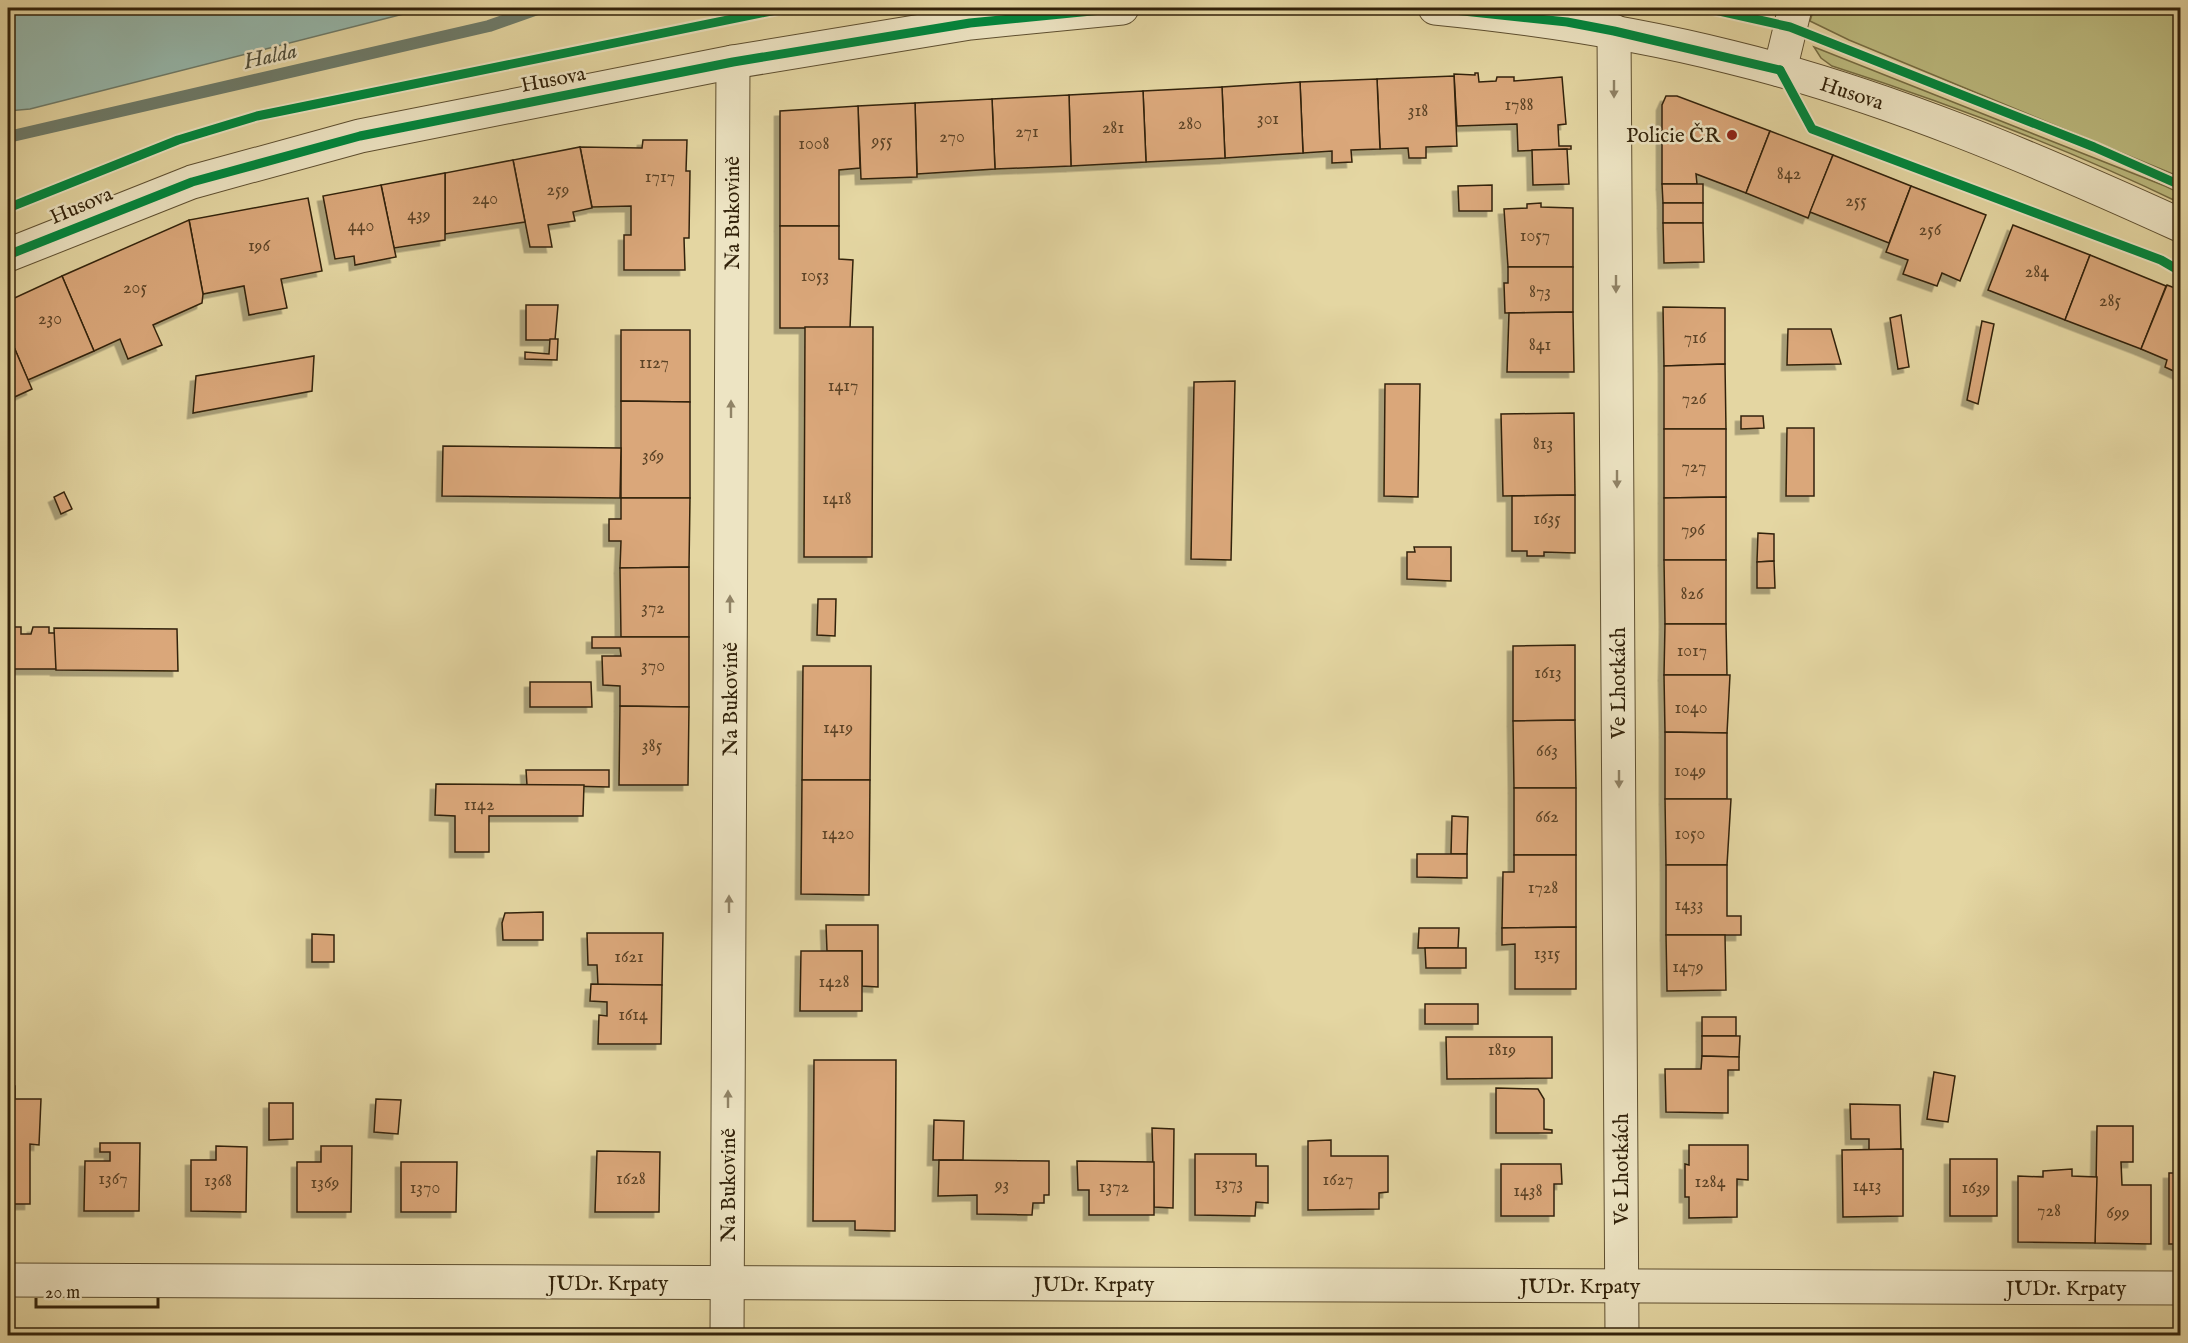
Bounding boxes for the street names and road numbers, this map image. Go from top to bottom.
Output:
street label: Husova [519,61,589,100]
street label: Husova [1816,71,1888,118]
street label: Na Bukovině [720,156,747,270]
street label: Husova [46,181,118,232]
street label: Ve Lhotkách [1606,627,1633,740]
street label: Na Bukovině [718,642,745,756]
street label: Ve Lhotkách [1609,1113,1636,1226]
street label: Na Bukovině [716,1128,743,1242]
street label: JUDr. Krpaty [546,1271,669,1298]
street label: JUDr. Krpaty [1032,1272,1155,1299]
street label: JUDr. Krpaty [1518,1274,1641,1301]
street label: JUDr. Krpaty [2004,1276,2127,1303]

